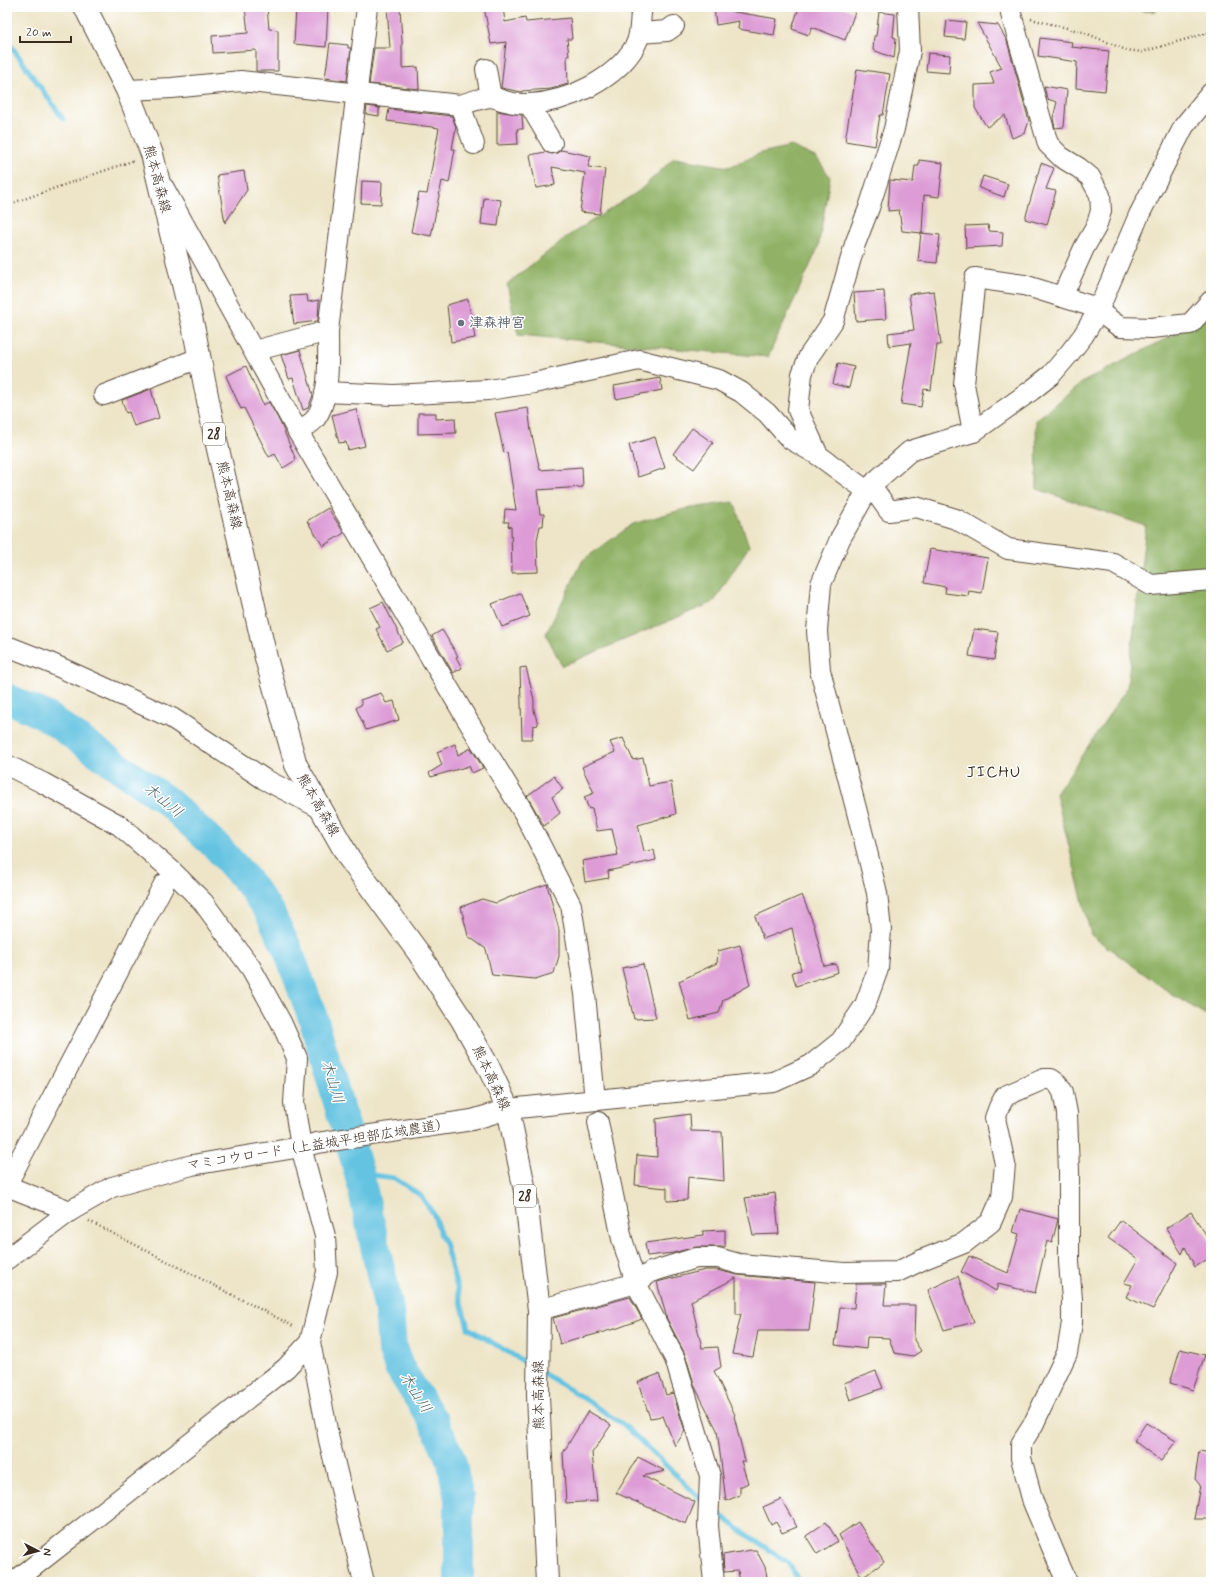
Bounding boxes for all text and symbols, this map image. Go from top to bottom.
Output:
scale bar [20,18,71,44]
text: 20 m [26,25,52,41]
street label: 熊本高森線 [139,143,175,215]
place label: 津森神宮 [469,314,525,332]
marker: 津森神宮 [456,318,466,328]
road number: 28 [203,423,225,445]
street label: 熊本高森線 [212,459,246,531]
district label: JICHU [967,762,1021,783]
street label: 熊本高森線 [293,770,343,840]
water label: 木山川 [139,779,187,823]
street label: 熊本高森線 [468,1042,514,1114]
water label: 木山川 [316,1058,348,1106]
street label: マミコウロード（上益城平坦部広域農道） [185,1115,451,1175]
road number: 28 [514,1185,536,1207]
street label: 熊本高森線 [529,1360,549,1430]
water label: 木山川 [394,1369,436,1417]
north arrow [18,1531,58,1571]
text: N [40,1548,54,1556]

